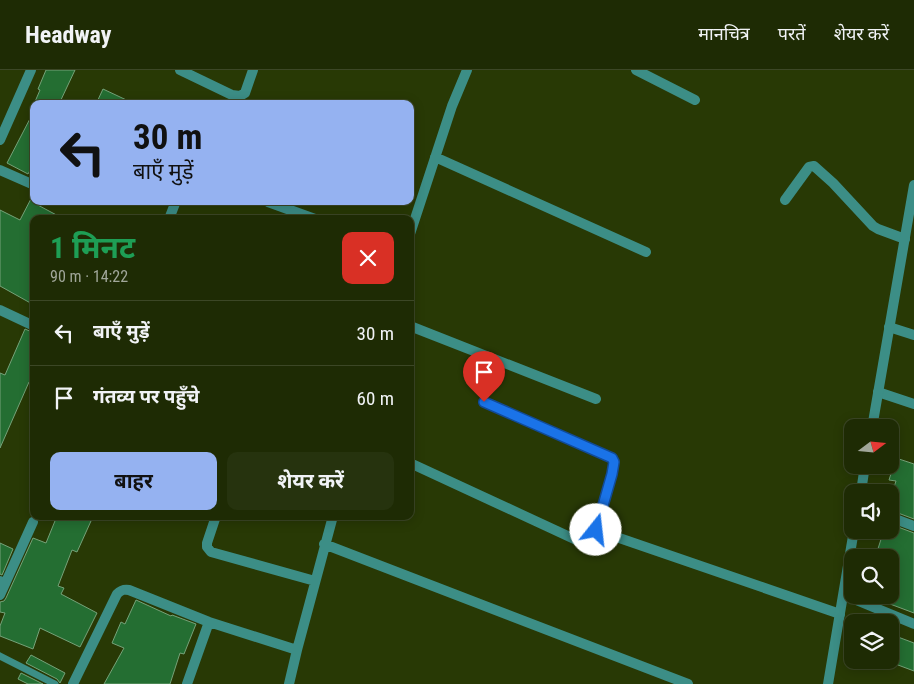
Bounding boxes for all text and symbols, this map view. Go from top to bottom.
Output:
text: Headway [25,21,111,49]
text: मानचित्र [698,23,750,44]
text: परतें [778,23,806,44]
text: शेयर करें [834,23,889,44]
text: 30 m [133,117,202,158]
icon: left [50,120,115,185]
text: बाएँ मुड़ें [133,159,193,184]
text: 1 मिनट [50,230,135,265]
button: close [342,232,394,284]
text: 90 m · 14:22 [50,267,128,286]
icon: left [50,319,78,347]
text: बाएँ मुड़ें [93,320,149,343]
text: 30 m [357,322,394,345]
pin [463,351,505,402]
icon: arrive [470,358,498,386]
icon: arrive [50,384,78,412]
text: गंतव्य पर पहुँचे [93,385,199,408]
text: 60 m [357,387,394,410]
north arrow [844,419,899,474]
map controls [844,419,899,669]
button: बाहर [50,452,217,510]
button: शेयर करें [227,452,394,510]
button: sound [844,484,899,539]
position arrow [569,503,621,555]
button: search [844,549,899,604]
button: layers [844,614,899,669]

